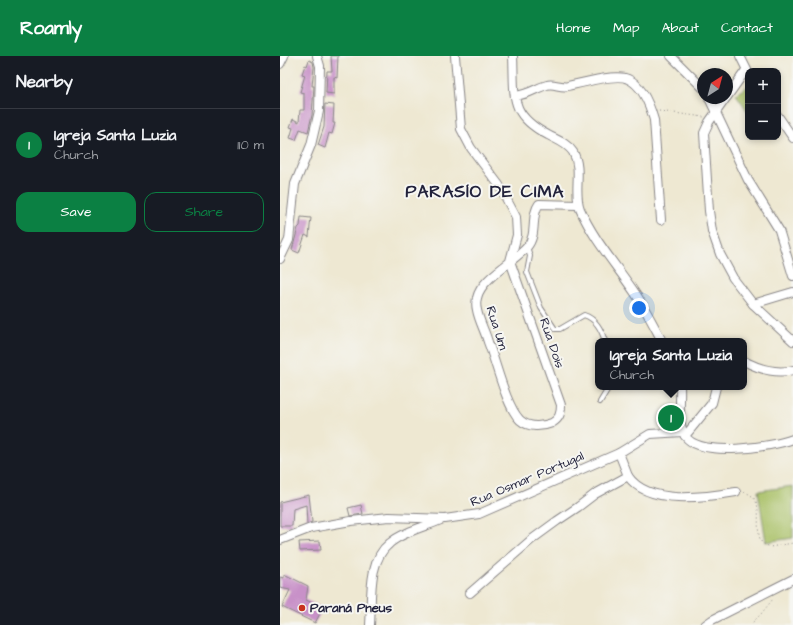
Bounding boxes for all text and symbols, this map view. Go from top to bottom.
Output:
text: Roamly [20,15,82,42]
text: Home [556,18,591,38]
text: Map [613,18,639,38]
text: About [661,18,699,38]
text: Contact [721,18,773,38]
north arrow [697,68,733,104]
map controls [745,68,781,140]
button: + [745,68,781,104]
text: Nearby [16,70,73,94]
button: − [745,104,781,140]
text: Igreja Santa Luzia [54,125,177,146]
text: 1 [28,136,30,154]
text: 110 m [237,136,264,154]
text: Church [54,146,98,164]
district label: PARASÍO DE CIMA [406,180,565,204]
button: Save [16,192,136,232]
button: Share [144,192,264,232]
your location [629,298,649,318]
street label: Rua Um [481,304,513,353]
street label: Rua Dois [535,316,569,371]
popup [595,338,747,390]
text: Igreja Santa Luzia [610,345,732,366]
text: Church [610,366,654,384]
pin: 1 [658,403,684,433]
street label: Rua Osmar Portugal [467,447,587,512]
place label: Paraná Pneus [310,599,392,617]
marker: Paraná Pneus [297,603,307,613]

